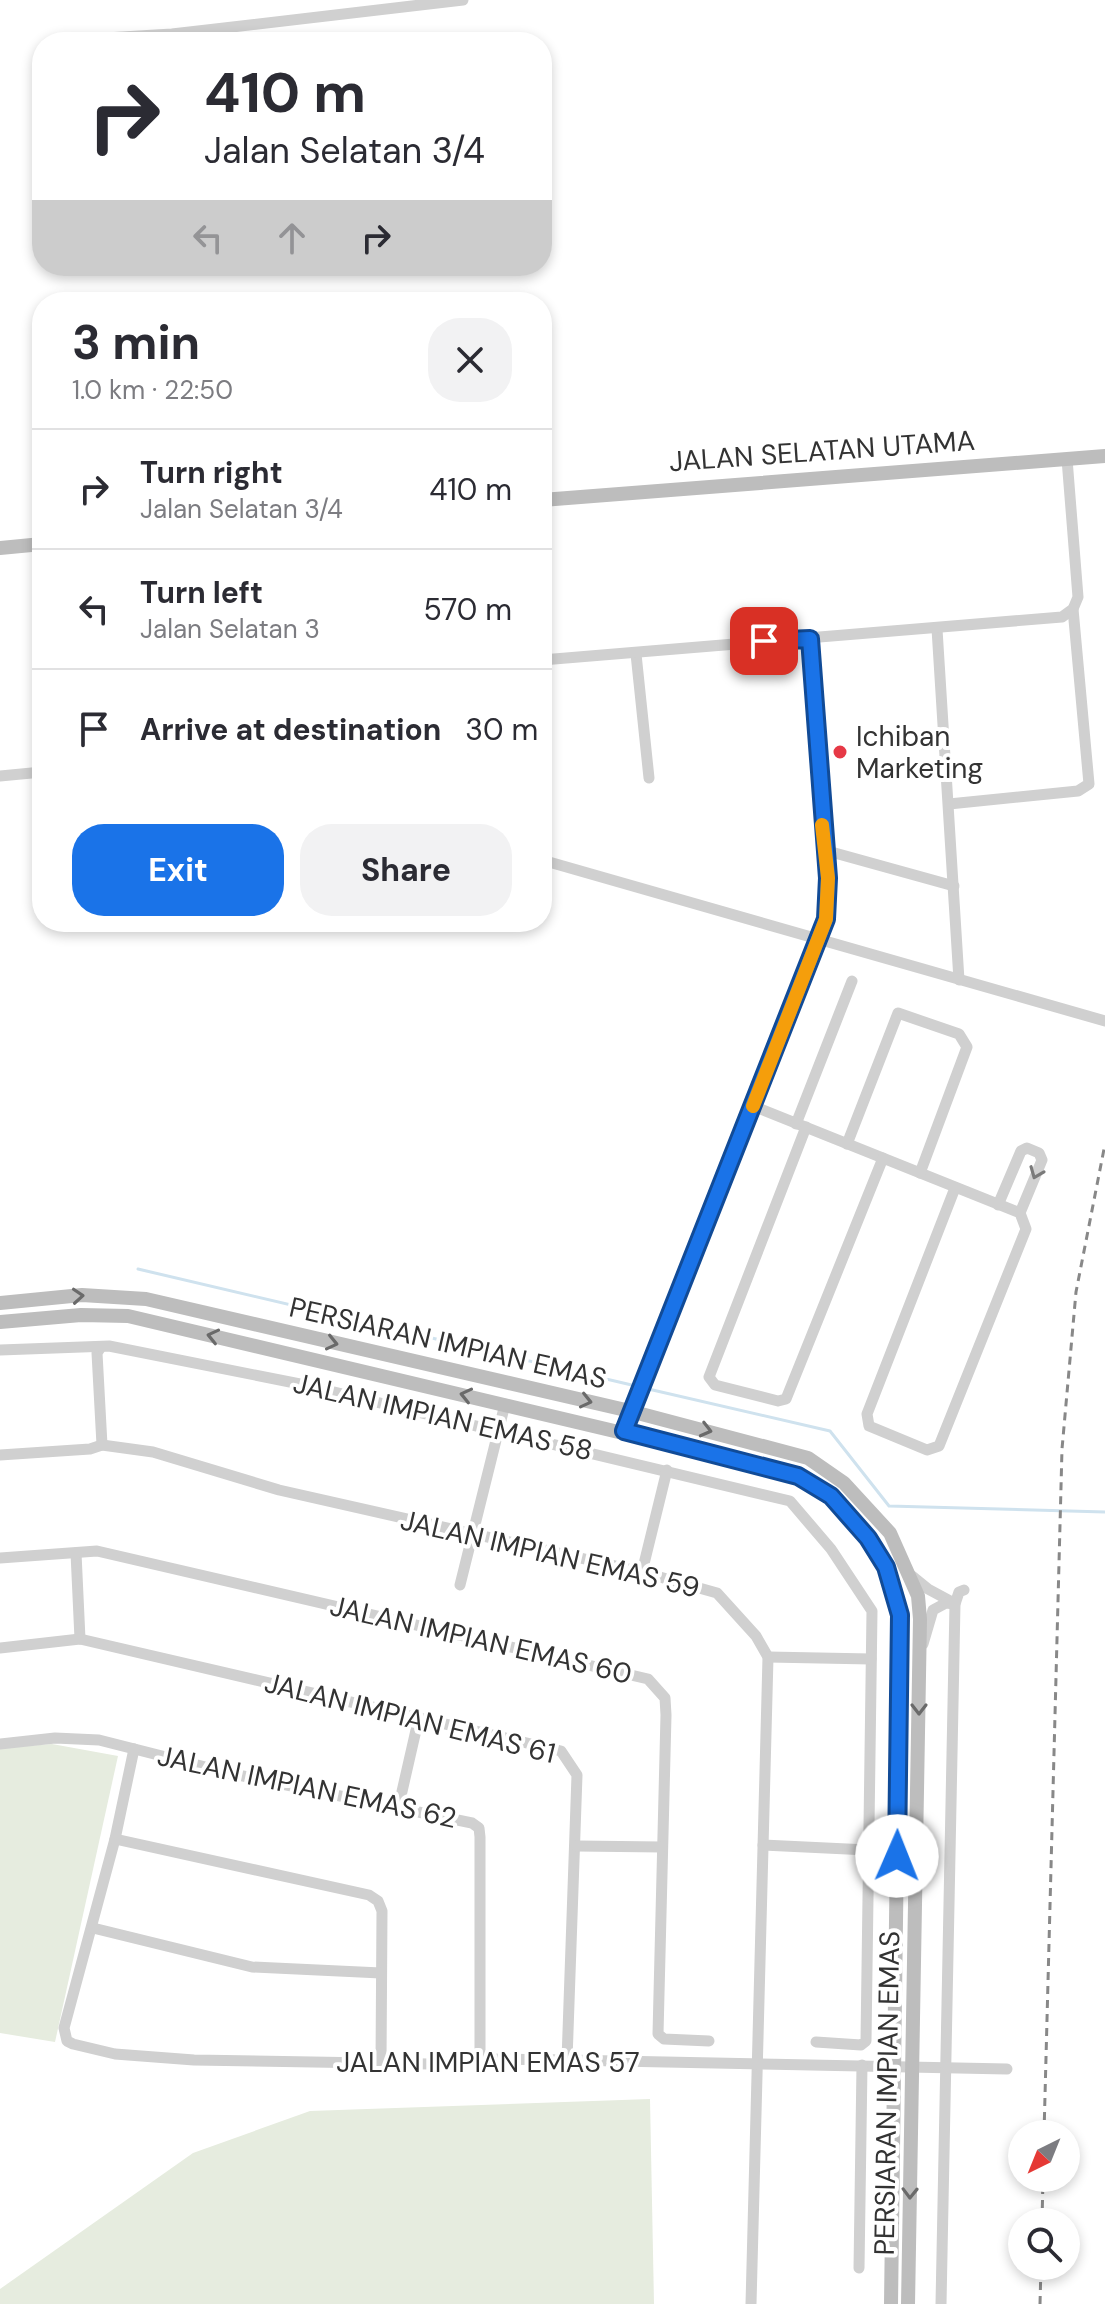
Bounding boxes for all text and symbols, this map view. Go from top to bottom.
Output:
text: 410 m [204,56,366,129]
icon: right [72,64,176,168]
text: Jalan Selatan 3/4 [204,127,485,174]
icon: left [186,216,230,260]
icon: ahead [270,216,314,260]
icon: right [354,216,398,260]
text: 3 min [72,311,200,374]
button: close [428,318,512,402]
text: 1.0 km · 22:50 [72,373,233,407]
street label: JALAN SELATAN UTAMA [668,422,976,480]
text: Turn right [140,453,283,492]
icon: right [72,467,116,511]
text: 410 m [429,470,512,509]
text: Jalan Selatan 3/4 [140,492,343,526]
text: Turn left [140,573,263,612]
icon: left [72,587,116,631]
text: 570 m [423,590,512,629]
pin [730,607,798,675]
text: Jalan Selatan 3 [140,612,320,646]
icon: arrive [742,619,786,663]
icon: arrive [72,707,116,751]
text: Arrive at destination [140,710,441,749]
text: 30 m [465,710,538,749]
place label: Ichiban Marketing [856,718,983,787]
marker: Ichiban Marketing [831,743,849,761]
button: Exit [72,824,284,916]
button: Share [300,824,512,916]
one-way arrow [1030,1165,1046,1179]
one-way arrow [72,1288,85,1305]
street label: PERSIARAN IMPIAN EMAS [286,1288,610,1398]
one-way arrow [206,1328,220,1345]
one-way arrow [325,1334,339,1351]
street label: JALAN IMPIAN EMAS 58 [290,1365,596,1469]
one-way arrow [459,1387,473,1404]
one-way arrow [578,1392,592,1409]
one-way arrow [698,1421,712,1438]
street label: JALAN IMPIAN EMAS 59 [397,1502,703,1606]
street label: JALAN IMPIAN EMAS 60 [326,1587,636,1693]
street label: JALAN IMPIAN EMAS 61 [261,1664,559,1772]
one-way arrow [910,1703,928,1716]
street label: JALAN IMPIAN EMAS 62 [154,1737,460,1837]
position arrow [855,1814,939,1898]
street label: PERSIARAN IMPIAN EMAS [866,1930,908,2256]
street label: JALAN IMPIAN EMAS 57 [336,2044,640,2081]
north arrow [1008,2120,1080,2192]
map controls [1008,2120,1080,2280]
one-way arrow [901,2187,919,2200]
button: search [1008,2208,1080,2280]

